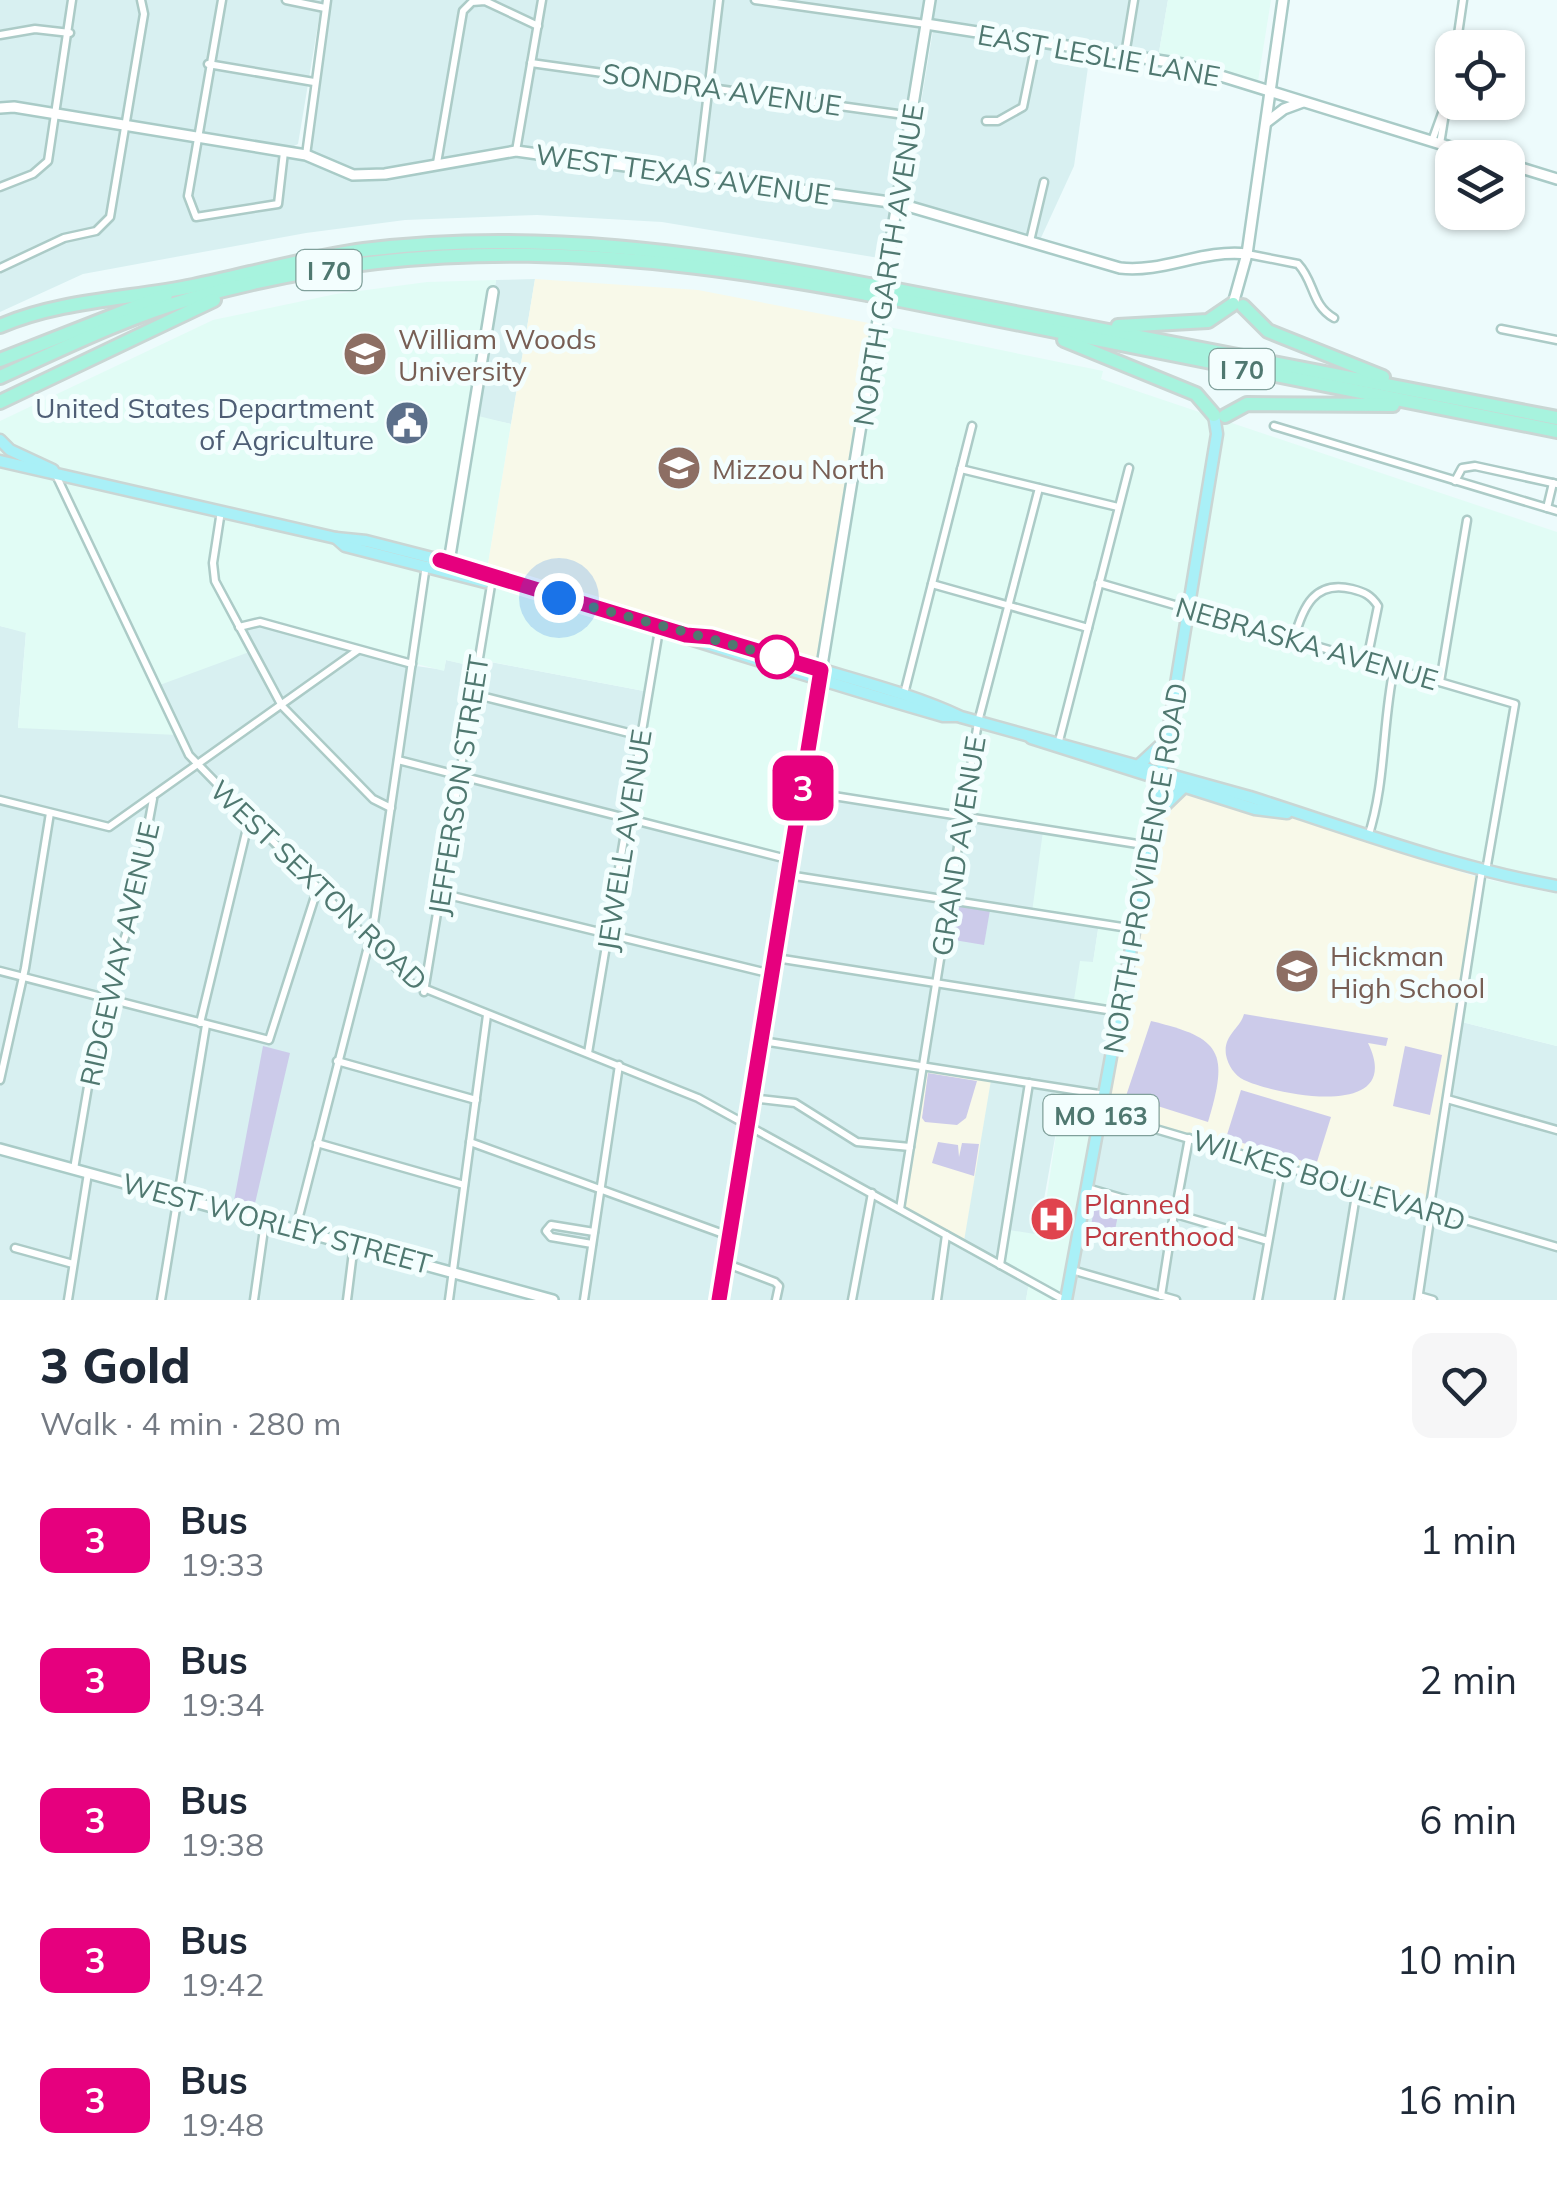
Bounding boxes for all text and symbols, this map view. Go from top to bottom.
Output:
street label: EAST LESLIE LANE [975,16,1223,94]
map controls [1435,30,1525,230]
button: locate [1435,30,1525,120]
street label: SONDRA AVENUE [600,55,844,123]
street label: NORTH GARTH AVENUE [845,102,931,428]
street label: WEST TEXAS AVENUE [533,136,833,212]
button: layers [1435,140,1525,230]
road number: I 70 [296,250,362,290]
place label: William Woods University [398,321,597,388]
school or university icon: William Woods University [342,331,388,377]
road number: I 70 [1210,349,1274,389]
place label: United States Department of Agriculture [35,390,374,457]
public building icon: United States Department of Agriculture [384,400,430,446]
school or university icon: Mizzou North [656,445,702,491]
place label: Mizzou North [712,451,885,486]
your location [534,573,584,623]
street label: NEBRASKA AVENUE [1172,589,1442,697]
unlabelled marker [756,636,798,678]
street label: JEFFERSON STREET [420,652,496,918]
street label: NORTH PROVIDENCE ROAD [1095,680,1195,1056]
street label: JEWELL AVENUE [589,727,659,953]
street label: GRAND AVENUE [923,734,993,958]
line badge: 3 [770,756,836,820]
text: 3 [792,766,814,810]
street label: WEST SEXTON ROAD [203,772,435,998]
street label: RIDGEWAY AVENUE [72,819,166,1089]
place label: Hickman High School [1330,938,1485,1005]
school or university icon: Hickman High School [1274,948,1320,994]
road number: MO 163 [1044,1095,1158,1135]
street label: WILKES BOULEVARD [1188,1122,1470,1238]
street label: WEST WORLEY STREET [118,1165,436,1281]
place label: Planned Parenthood [1084,1186,1235,1253]
hospital icon: Planned Parenthood [1029,1196,1075,1242]
button: heart [1412,1333,1517,1438]
text: 3 Gold [40,1335,191,1395]
text: Walk · 4 min · 280 m [40,1403,341,1443]
text: Bus [180,1496,248,1544]
text: 1 min [1420,1516,1517,1564]
text: 3 [84,1518,106,1562]
text: 19:33 [180,1544,264,1584]
text: Bus [180,1636,248,1684]
text: 2 min [1420,1656,1517,1704]
text: 3 [84,1658,106,1702]
text: 19:34 [180,1684,264,1724]
text: Bus [180,1776,248,1824]
text: 6 min [1420,1796,1517,1844]
text: 3 [84,1798,106,1842]
text: 19:38 [180,1824,264,1864]
text: Bus [180,1916,248,1964]
text: 10 min [1397,1936,1517,1984]
text: 3 [84,1938,106,1982]
text: 19:42 [180,1964,264,2004]
text: Bus [180,2056,248,2104]
text: 16 min [1397,2076,1517,2124]
text: 3 [84,2078,106,2122]
text: 19:48 [180,2104,264,2144]

